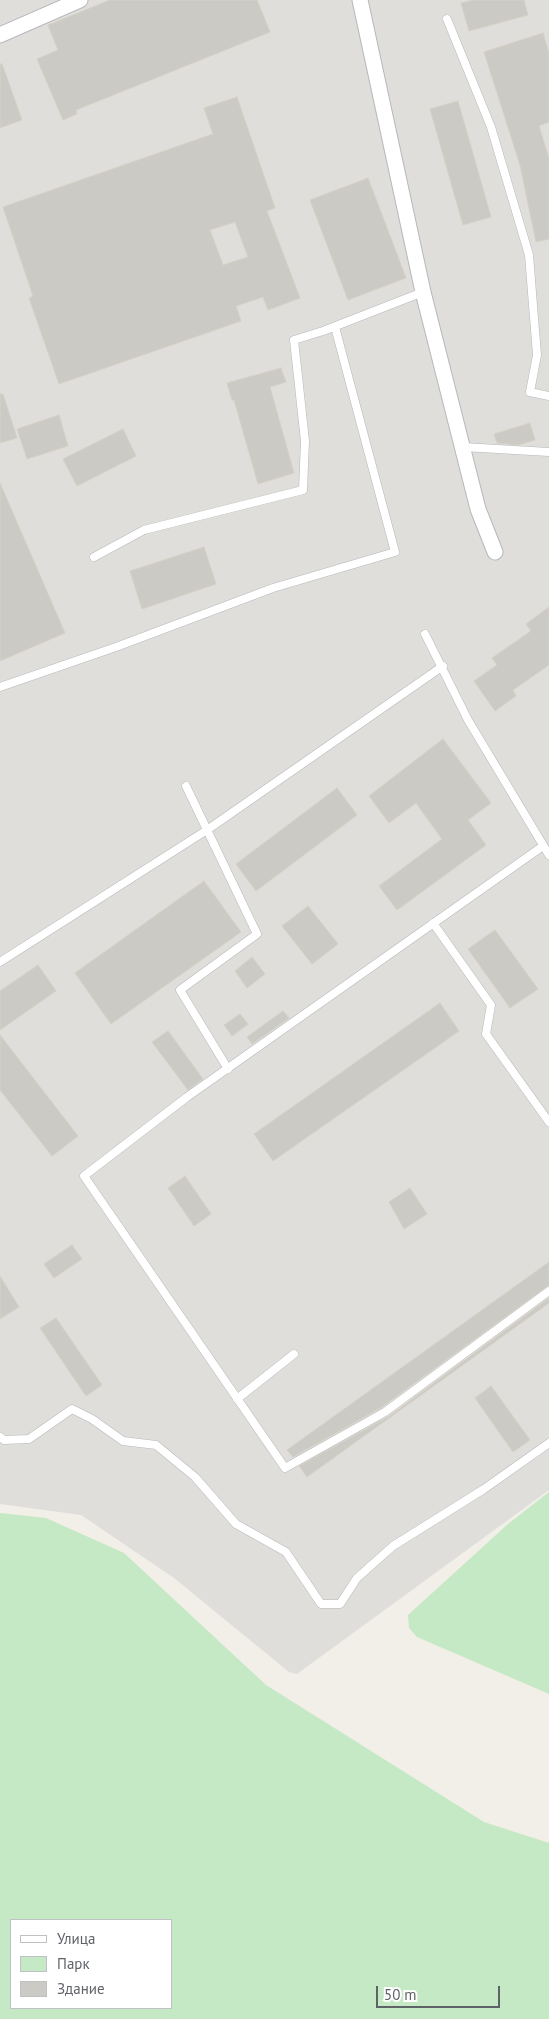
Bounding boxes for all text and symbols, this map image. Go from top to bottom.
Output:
legend [10,1919,172,2009]
text: Улица [57,1929,95,1948]
text: Парк [57,1954,90,1973]
scale bar [379,1976,503,2008]
text: Здание [57,1979,105,1998]
text: 50 m [384,1985,417,2004]

